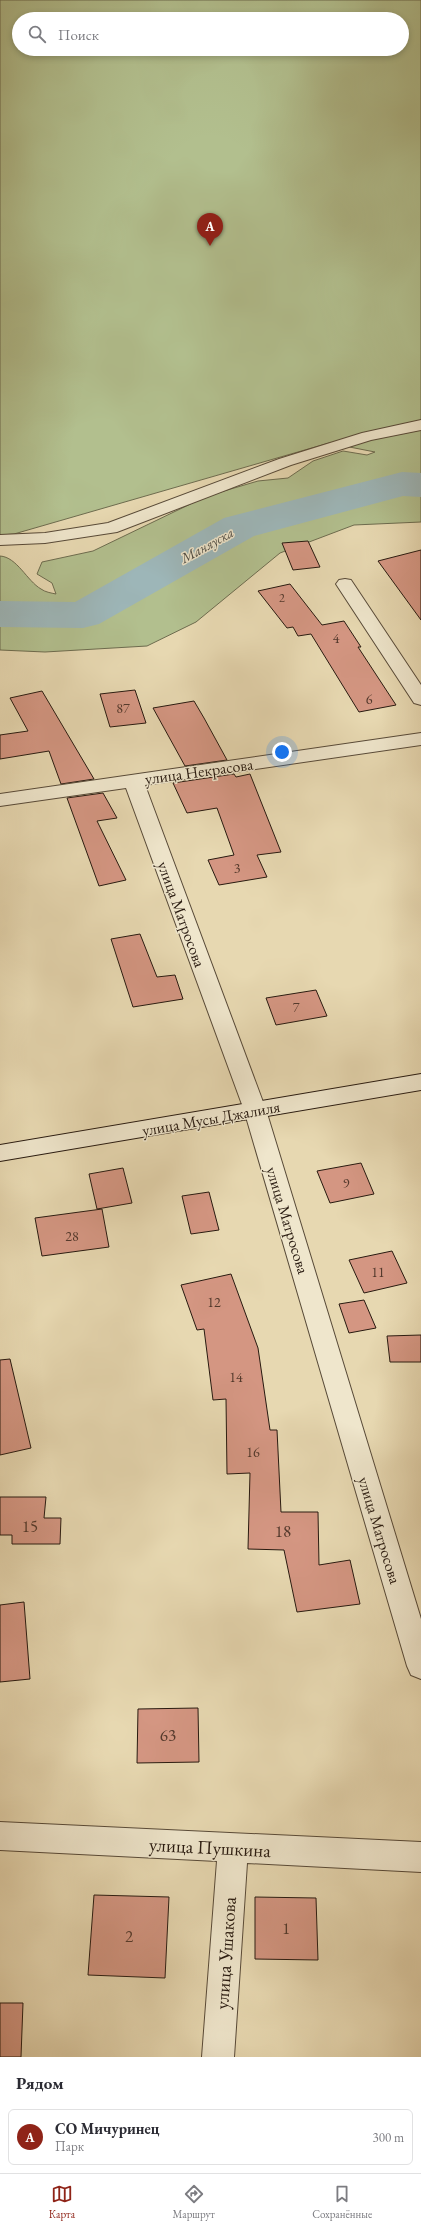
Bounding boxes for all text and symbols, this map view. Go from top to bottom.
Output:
search box [12,12,409,56]
icon: search [26,23,48,45]
text: Поиск [58,25,99,44]
pin: A [197,213,223,246]
water label: Маняуска [176,523,237,567]
house number: 2 [279,590,285,606]
house number: 4 [333,629,340,647]
house number: 6 [366,690,373,708]
house number: 87 [116,699,130,717]
your location [272,742,292,762]
street label: улица Некрасова [144,753,255,789]
street label: улица Матросова [153,858,211,971]
house number: 3 [234,859,241,877]
house number: 7 [293,998,300,1016]
street label: улица Мусы Джалиля [140,1096,282,1141]
street label: улица Матросова [261,1164,314,1277]
house number: 9 [343,1174,350,1192]
house number: 28 [65,1227,79,1245]
house number: 11 [371,1263,385,1281]
house number: 12 [207,1293,221,1311]
house number: 14 [229,1368,243,1386]
house number: 16 [246,1443,260,1461]
street label: улица Матросова [353,1474,406,1587]
house number: 15 [22,1515,38,1537]
house number: 18 [275,1520,291,1542]
house number: 63 [160,1724,176,1746]
street label: улица Пушкина [148,1832,272,1863]
street label: улица Ушакова [209,1895,242,2010]
house number: 1 [282,1917,290,1939]
house number: 2 [125,1925,133,1947]
text: Рядом [16,2072,64,2094]
text: СО Мичуринец [55,2119,159,2138]
text: A [25,2129,35,2146]
text: 300 m [373,2129,404,2146]
text: Парк [55,2138,84,2155]
tab: Карта [49,2183,75,2221]
tab: Маршрут [173,2183,215,2221]
tab: Сохранённые [312,2183,372,2221]

